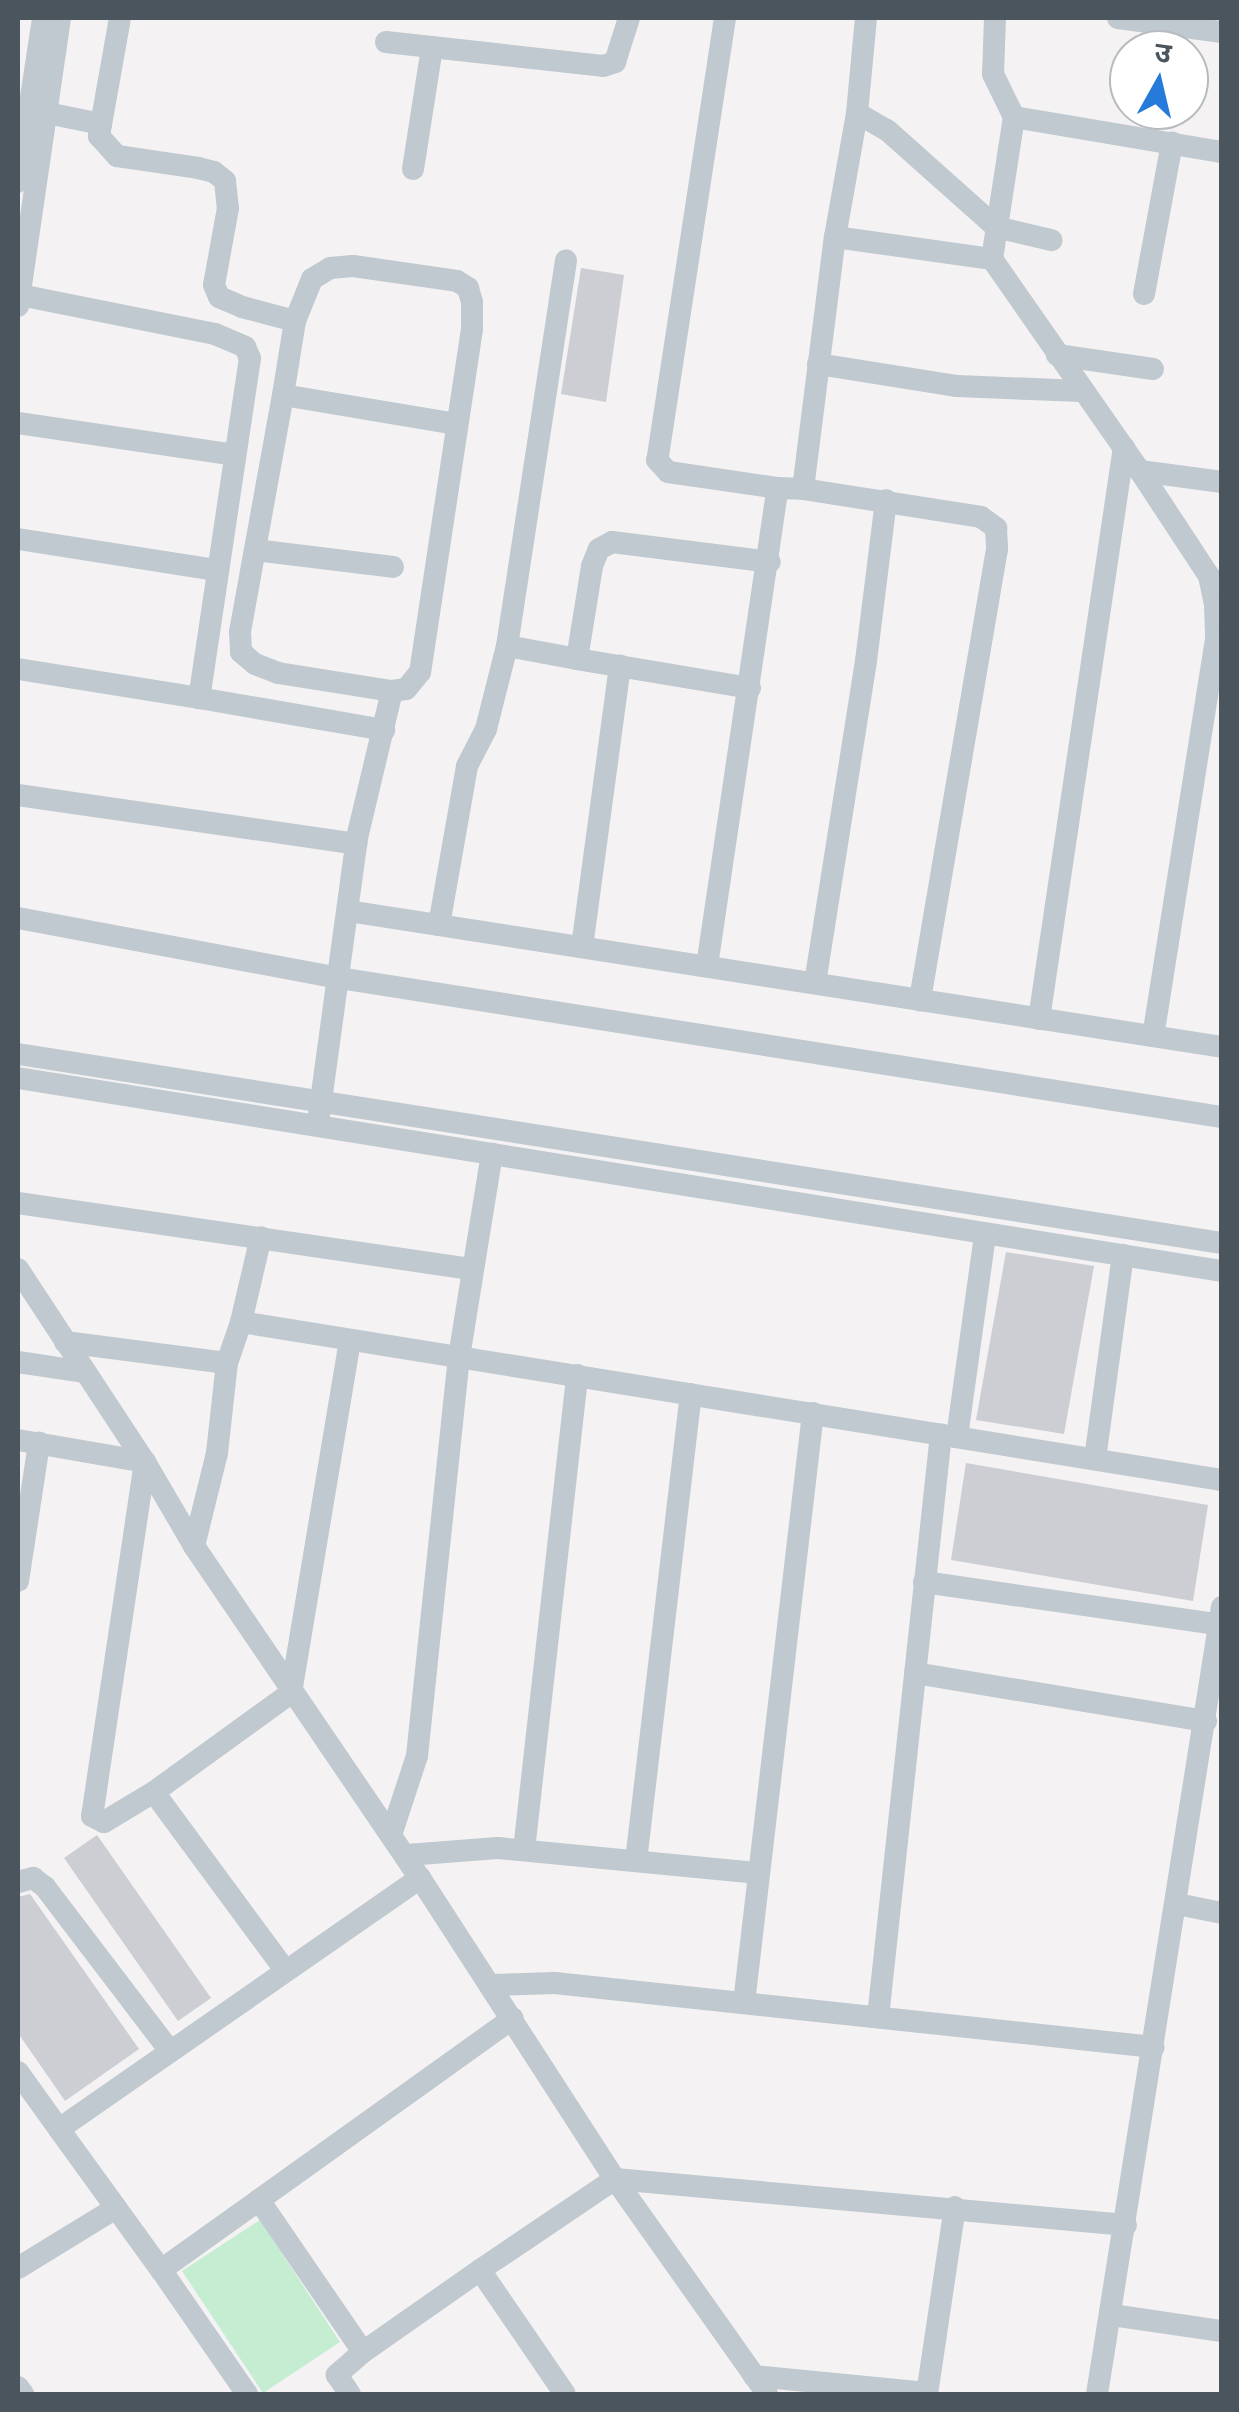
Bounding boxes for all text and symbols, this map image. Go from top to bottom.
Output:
north arrow [1109,30,1209,130]
text: उ [1153,35,1173,69]

